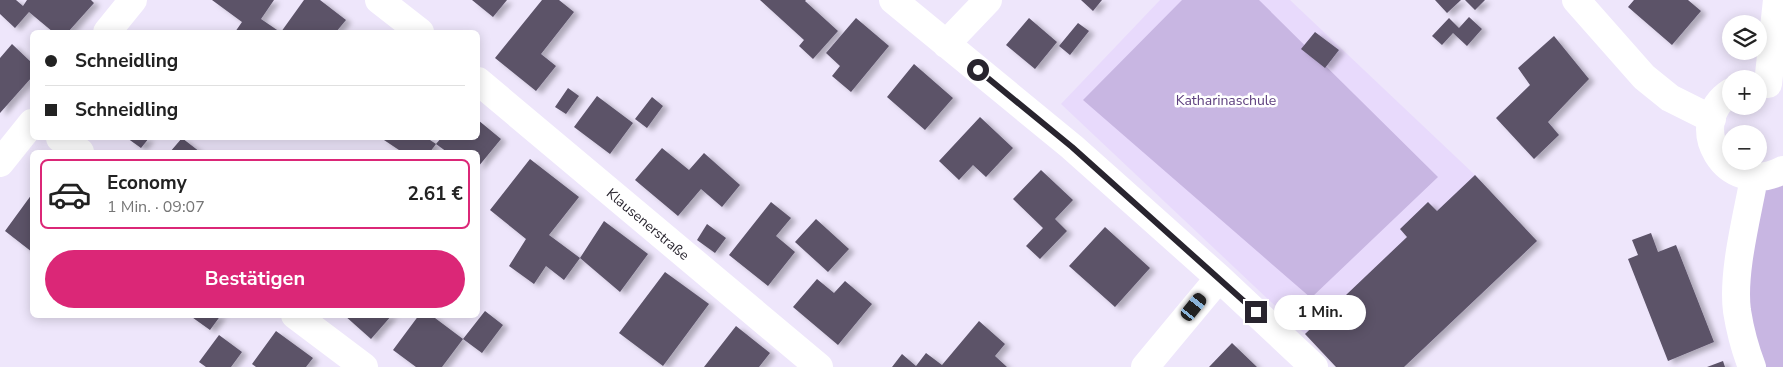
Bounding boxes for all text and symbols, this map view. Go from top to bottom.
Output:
map controls [1722,15,1767,170]
button: layers [1722,15,1767,60]
text: Schneidling [75,48,178,74]
route start [967,59,989,81]
button: + [1722,70,1767,115]
park label: Katharinaschule [1176,91,1276,110]
text: Schneidling [75,97,178,123]
button: − [1722,125,1767,170]
text: Economy [107,170,187,196]
icon: car [47,172,92,217]
text: 2.61 € [408,181,463,207]
street label: Klausenerstraße [602,184,693,265]
text: 1 Min. · 09:07 [107,196,205,218]
button: Bestätigen [45,250,465,308]
car [1178,291,1209,323]
callout: 1 Min. [1274,294,1366,330]
route end [1245,301,1267,323]
text: 1 Min. [1297,301,1343,323]

